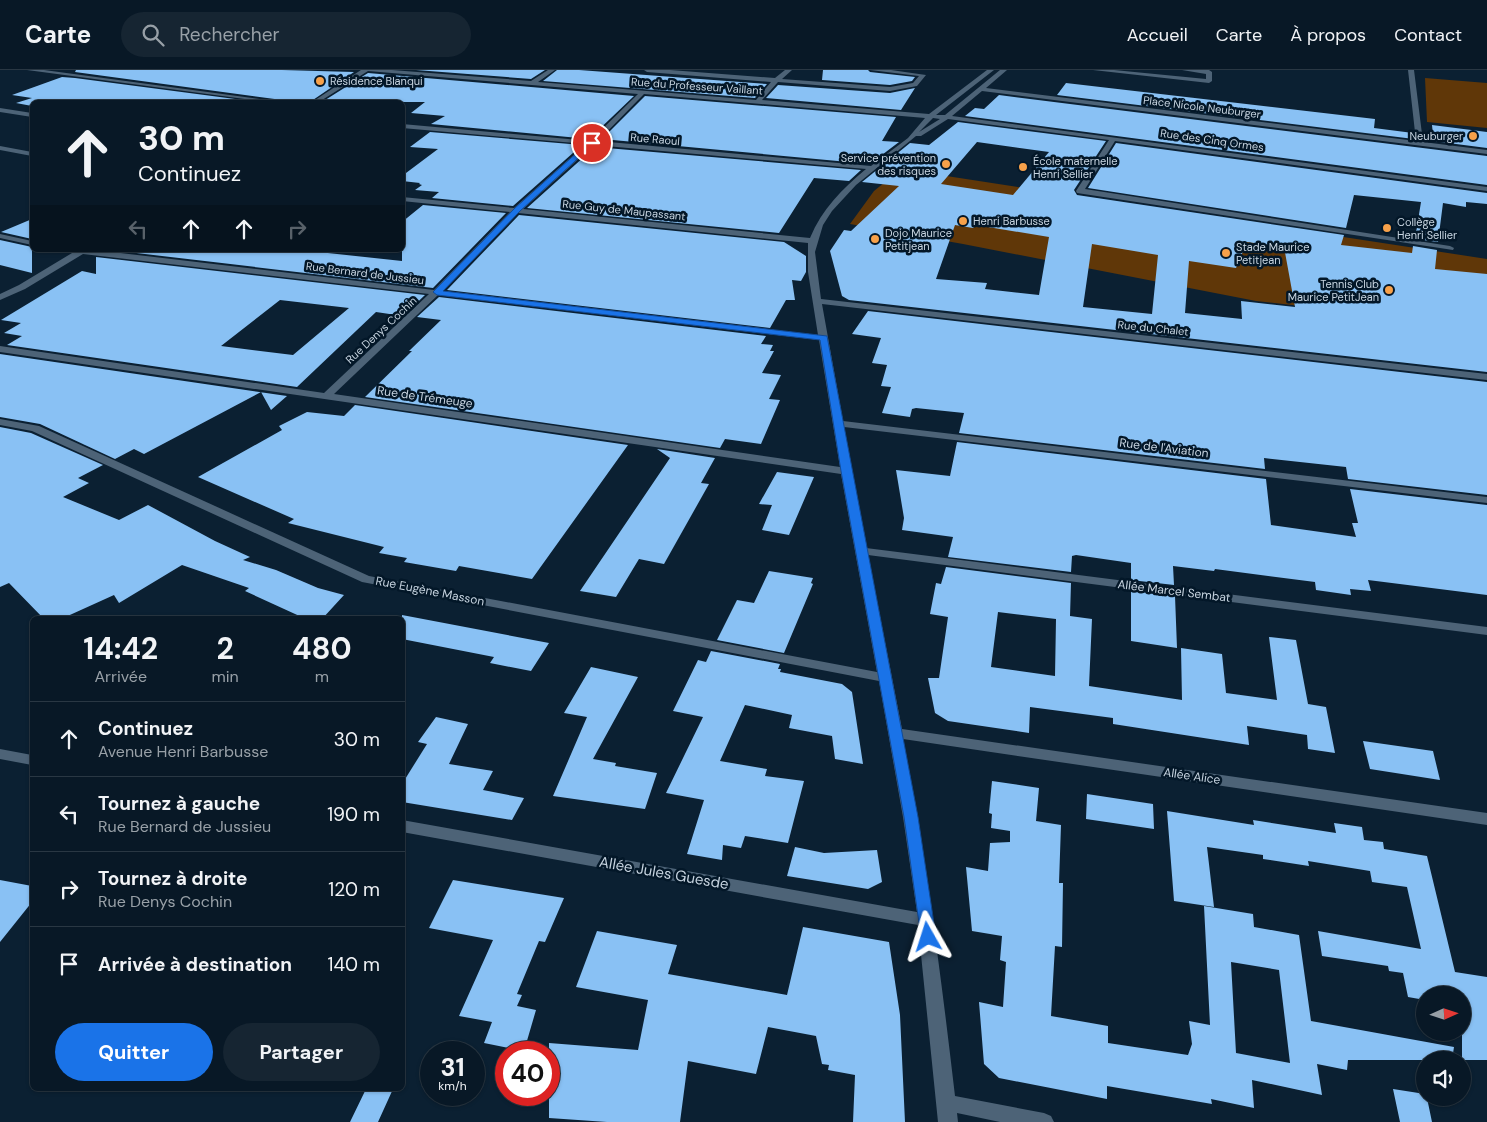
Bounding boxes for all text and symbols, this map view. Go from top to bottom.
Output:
search box [121,12,471,57]
text: Carte [25,19,91,50]
icon: search [139,21,167,49]
text: Rechercher [179,22,280,47]
text: Accueil [1127,23,1188,47]
text: Carte [1216,23,1262,47]
text: À propos [1290,23,1366,47]
text: Contact [1394,23,1462,47]
place label: Résidence Blanqui [330,74,423,88]
street label: Rue du Professeur Vaillant [631,74,763,98]
marker: Résidence Blanqui [314,75,326,87]
street label: Place Nicole Neuburger [1142,93,1262,121]
text: 30 m [138,115,225,161]
icon: ahead [55,120,120,185]
pin [571,122,613,164]
street label: Rue des Cinq Ormes [1159,126,1265,154]
icon: arrive [578,129,606,157]
place label: Neuburger [1409,129,1463,143]
street label: Rue Raoul [630,130,680,148]
marker: Neuburger [1467,130,1479,142]
place label: Service prévention des risques [841,151,936,178]
place label: École maternelle Henri Sellier [1033,154,1117,181]
marker: Service prévention des risques [940,158,952,170]
text: Continuez [138,159,241,188]
marker: École maternelle Henri Sellier [1017,161,1029,173]
street label: Rue Guy de Maupassant [562,197,686,223]
place label: Henri Barbusse [973,214,1050,228]
icon: left [124,215,152,243]
icon: ahead [177,215,205,243]
icon: ahead [230,215,258,243]
icon: right [283,215,311,243]
marker: Henri Barbusse [957,215,969,227]
place label: Collège Henri Sellier [1397,215,1457,242]
marker: Collège Henri Sellier [1381,222,1393,234]
place label: Dojo Maurice Petitjean [885,226,952,253]
marker: Dojo Maurice Petitjean [869,233,881,245]
place label: Stade Maurice Petitjean [1236,240,1310,267]
marker: Stade Maurice Petitjean [1220,247,1232,259]
street label: Rue Bernard de Jussieu [305,259,425,287]
place label: Tennis Club Maurice PetitJean [1288,277,1379,304]
marker: Tennis Club Maurice PetitJean [1383,284,1395,296]
street label: Rue Denys Cochin [343,293,419,367]
street label: Rue du Chalet [1117,317,1189,339]
street label: Rue de Trémeuge [376,382,474,412]
street label: Rue de l'Aviation [1118,435,1210,461]
street label: Rue Eugène Masson [374,573,486,609]
street label: Allée Marcel Sembat [1117,576,1232,606]
text: 14:42 [83,629,158,668]
text: 2 [216,629,234,668]
text: 480 [292,629,352,668]
text: Arrivée [94,666,147,687]
text: min [211,666,239,687]
text: m [315,666,329,687]
text: Continuez [98,716,193,741]
icon: ahead [55,725,83,753]
text: 30 m [334,727,380,752]
text: Avenue Henri Barbusse [98,741,268,762]
street label: Allée Alice [1162,764,1222,788]
text: Tournez à gauche [98,791,260,816]
icon: left [55,800,83,828]
text: 190 m [327,802,380,827]
text: Rue Bernard de Jussieu [98,816,271,837]
street label: Allée Jules Guesde [598,852,730,894]
text: Tournez à droite [98,866,248,891]
icon: right [55,875,83,903]
text: 120 m [328,877,380,902]
text: Rue Denys Cochin [98,891,232,912]
position arrow [901,910,953,962]
icon: arrive [55,950,83,978]
text: Arrivée à destination [98,952,292,977]
text: 140 m [328,952,380,977]
north arrow [1416,986,1471,1041]
map controls [1416,986,1471,1106]
button: Quitter [55,1023,213,1081]
button: Partager [223,1023,380,1081]
speed limit sign: 40 [495,1041,560,1106]
text: 31 [440,1051,464,1084]
button: sound [1416,1051,1471,1106]
text: km/h [438,1078,467,1094]

